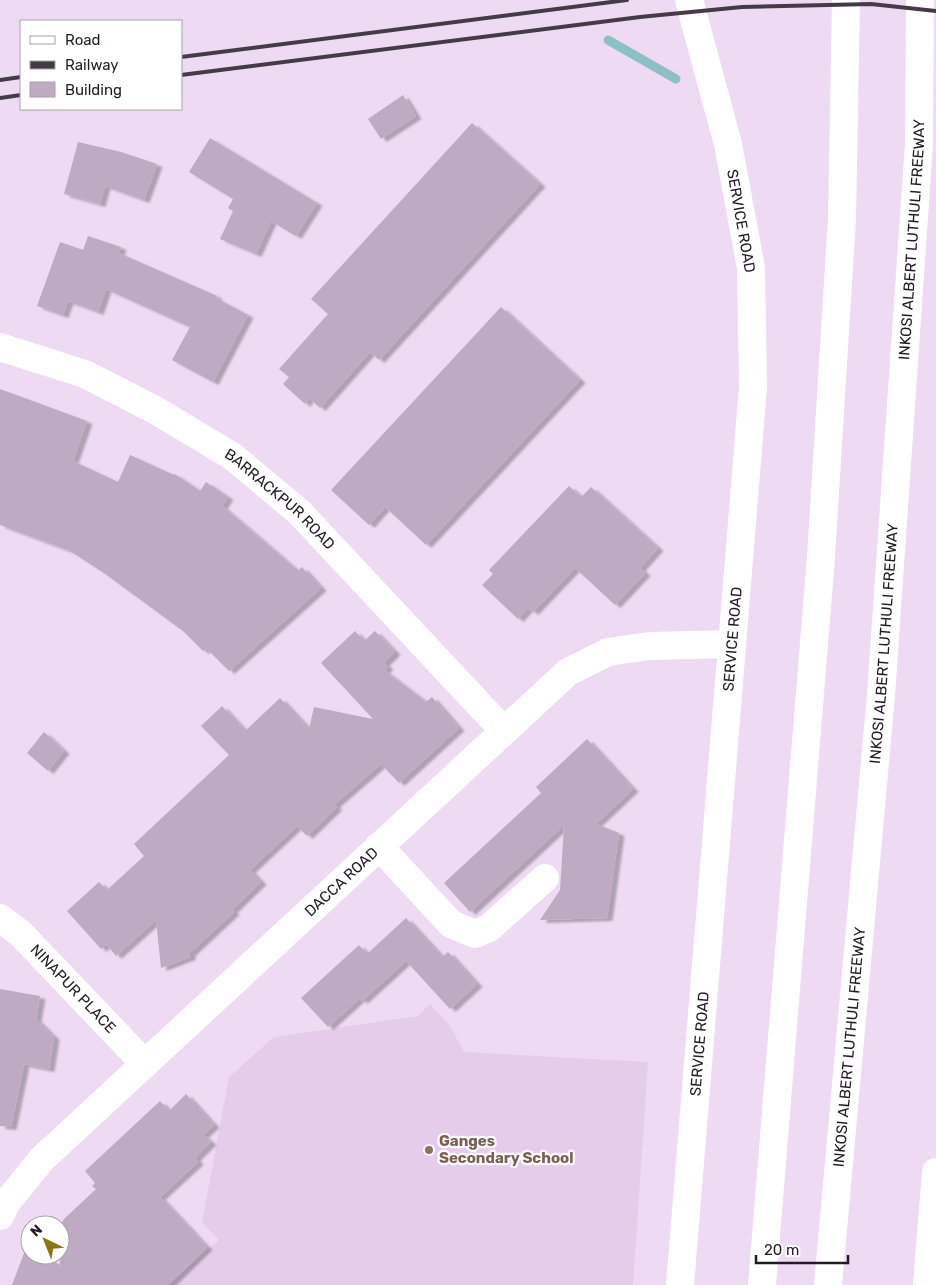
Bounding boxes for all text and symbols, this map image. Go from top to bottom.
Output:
legend [20,20,182,110]
text: Road [65,31,101,49]
text: Railway [65,56,119,74]
text: Building [65,81,122,99]
street label: INKOSI ALBERT LUTHULI FREEWAY [895,119,928,360]
street label: SERVICE ROAD [723,168,759,274]
street label: BARRACKPUR ROAD [222,445,339,553]
street label: INKOSI ALBERT LUTHULI FREEWAY [866,522,902,765]
street label: SERVICE ROAD [719,586,746,692]
street label: DACCA ROAD [301,844,382,920]
street label: INKOSI ALBERT LUTHULI FREEWAY [830,926,869,1168]
street label: NINAPUR PLACE [27,941,120,1037]
street label: SERVICE ROAD [686,991,713,1097]
place label: Ganges Secondary School [439,1132,574,1167]
marker: Ganges Secondary School [423,1144,435,1156]
north arrow [20,1215,70,1265]
text: N [27,1221,46,1241]
scale bar [756,1232,848,1264]
text: 20 m [764,1241,799,1259]

